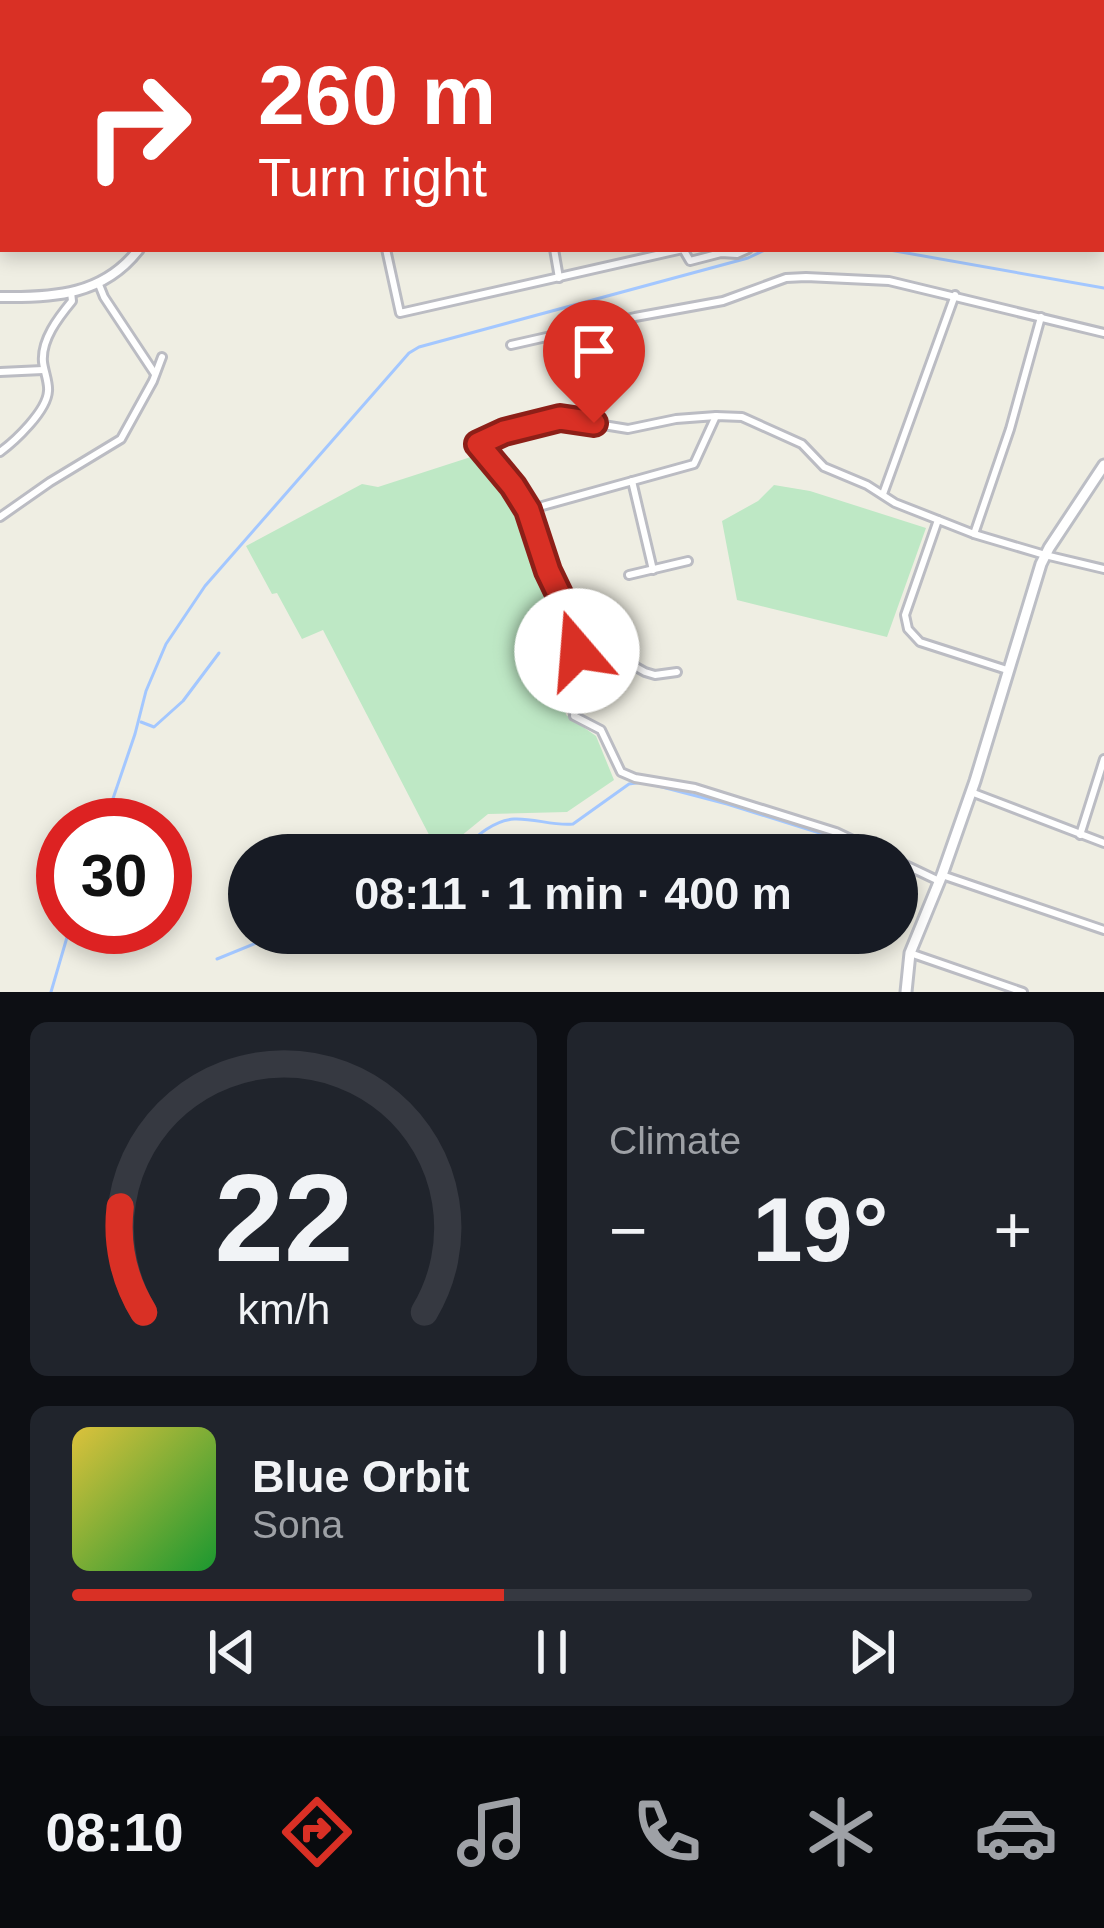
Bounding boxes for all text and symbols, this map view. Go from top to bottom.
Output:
icon: right [60,48,216,204]
text: 260 m [258,48,496,142]
text: Turn right [258,147,487,207]
pin [543,300,645,423]
icon: arrive [561,318,627,384]
position arrow [514,588,640,714]
speed limit sign: 30 [36,798,192,954]
text: 08:11 · 1 min · 400 m [354,868,792,919]
text: Climate [609,1119,741,1162]
text: 22 [214,1148,353,1287]
text: 19° [752,1180,889,1280]
text: − [609,1193,648,1267]
text: + [993,1193,1032,1267]
text: km/h [237,1285,330,1333]
text: Blue Orbit [252,1451,470,1502]
text: Sona [252,1503,343,1546]
icon: previous [199,1619,265,1685]
icon: pause [519,1619,585,1685]
icon: next [839,1619,905,1685]
icon: directions [275,1790,359,1874]
icon: music [450,1790,534,1874]
icon: phone [625,1790,709,1874]
icon: climate [799,1790,883,1874]
icon: car [974,1790,1058,1874]
text: 08:10 [45,1802,184,1862]

